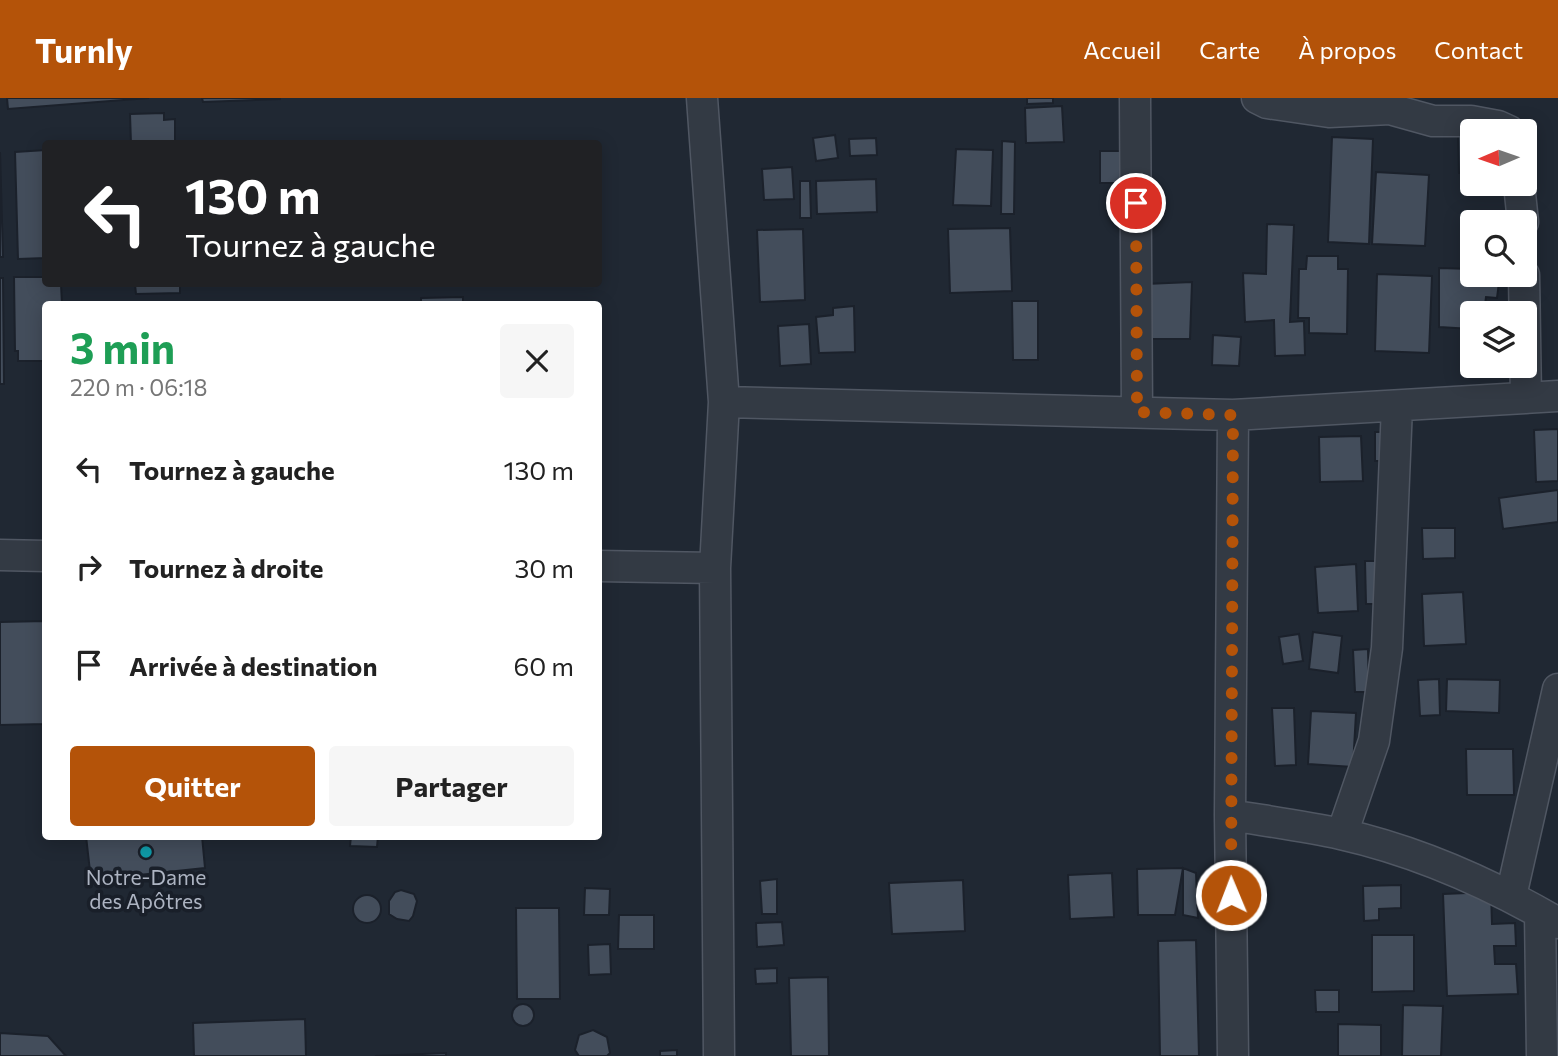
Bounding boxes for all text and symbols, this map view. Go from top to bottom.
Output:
text: Turnly [35,29,133,70]
text: Accueil [1083,35,1161,64]
text: Carte [1199,35,1260,64]
text: À propos [1298,35,1396,64]
text: Contact [1434,35,1523,64]
north arrow [1460,119,1536,196]
map controls [1460,119,1537,378]
text: 130 m [185,164,320,224]
icon: left [70,168,161,259]
pin [1106,173,1166,233]
icon: arrive [1117,184,1155,222]
button: search [1460,210,1537,287]
text: Tournez à gauche [185,224,436,264]
button: layers [1460,301,1537,378]
text: 3 min [70,321,175,373]
button: close [500,324,574,398]
text: 220 m · 06:18 [70,373,207,401]
icon: left [70,450,108,488]
text: Tournez à gauche [129,454,335,485]
text: 130 m [503,454,574,485]
icon: right [70,548,108,586]
text: Tournez à droite [129,552,324,583]
text: 30 m [515,552,574,583]
icon: arrive [70,646,108,684]
text: Arrivée à destination [129,650,377,681]
text: 60 m [514,650,574,681]
button: Quitter [70,746,315,826]
button: Partager [329,746,574,826]
marker: Notre-Dame des Apôtres [138,844,154,860]
position arrow [1194,858,1268,932]
place label: Notre-Dame des Apôtres [86,864,206,913]

